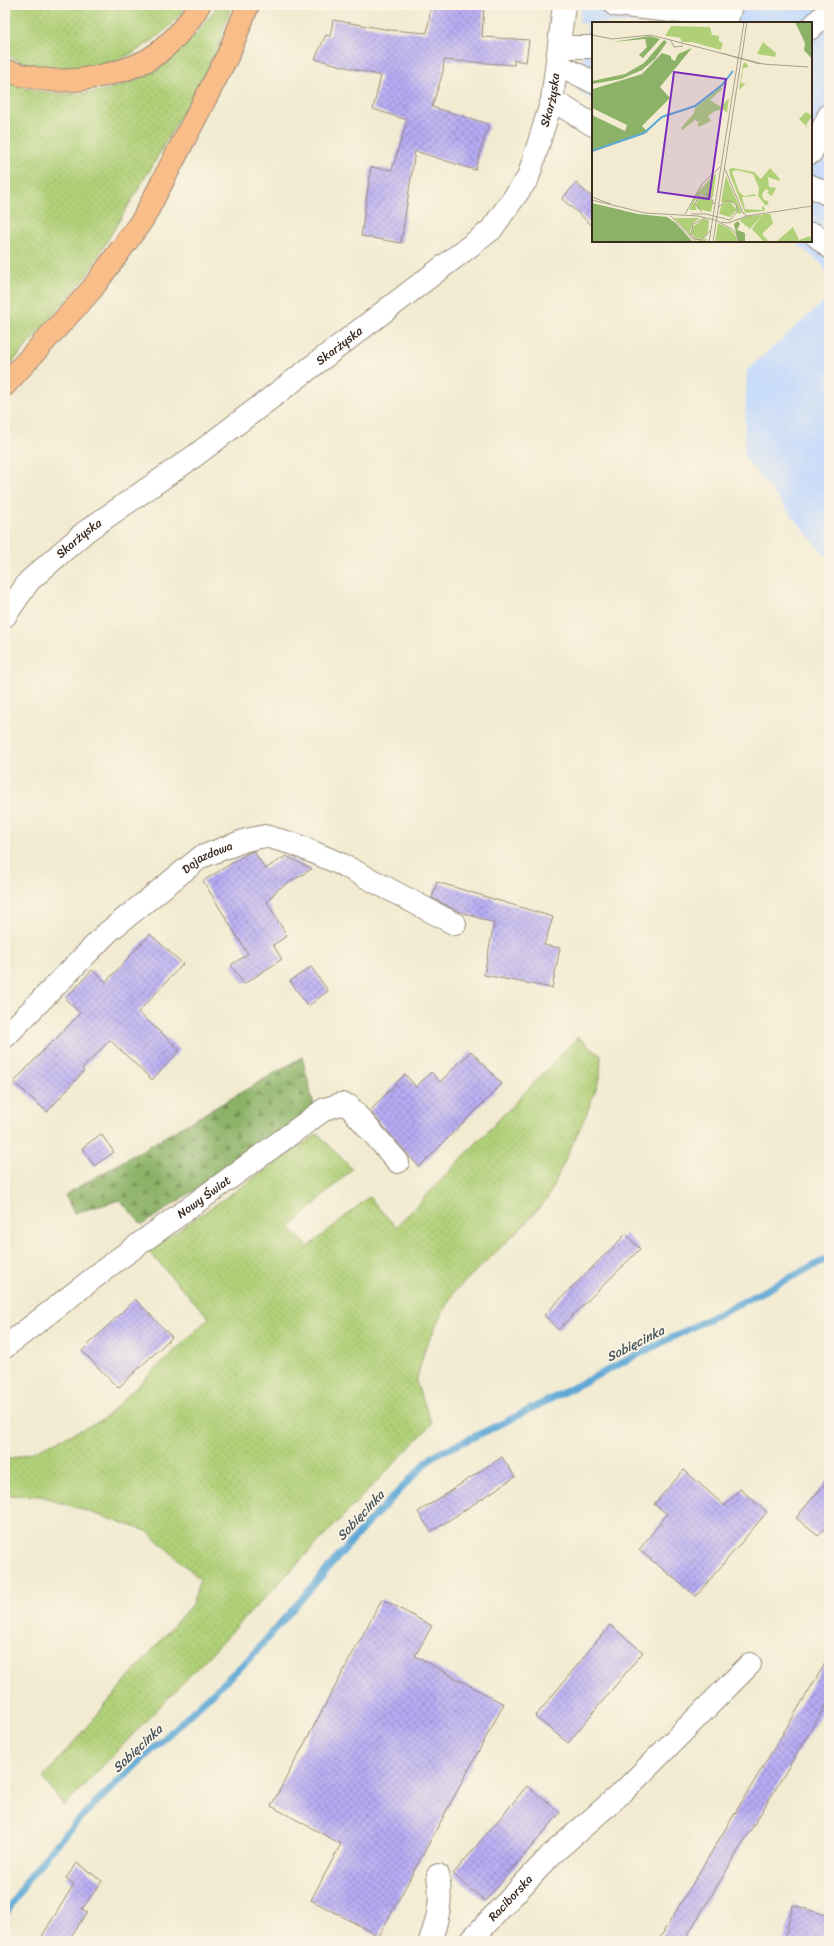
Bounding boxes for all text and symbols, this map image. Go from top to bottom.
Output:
inset map [592,22,812,242]
street label: Skarżyska [533,71,566,130]
street label: Skarżyska [311,320,368,371]
street label: Skarżyska [51,512,107,564]
street label: Dojazdowa [177,835,236,880]
street label: Nowy Świat [172,1170,236,1224]
water label: Sobięcinka [602,1318,670,1368]
water label: Sobięcinka [331,1483,391,1546]
water label: Sobięcinka [107,1718,169,1778]
street label: Raciborska [483,1869,538,1927]

